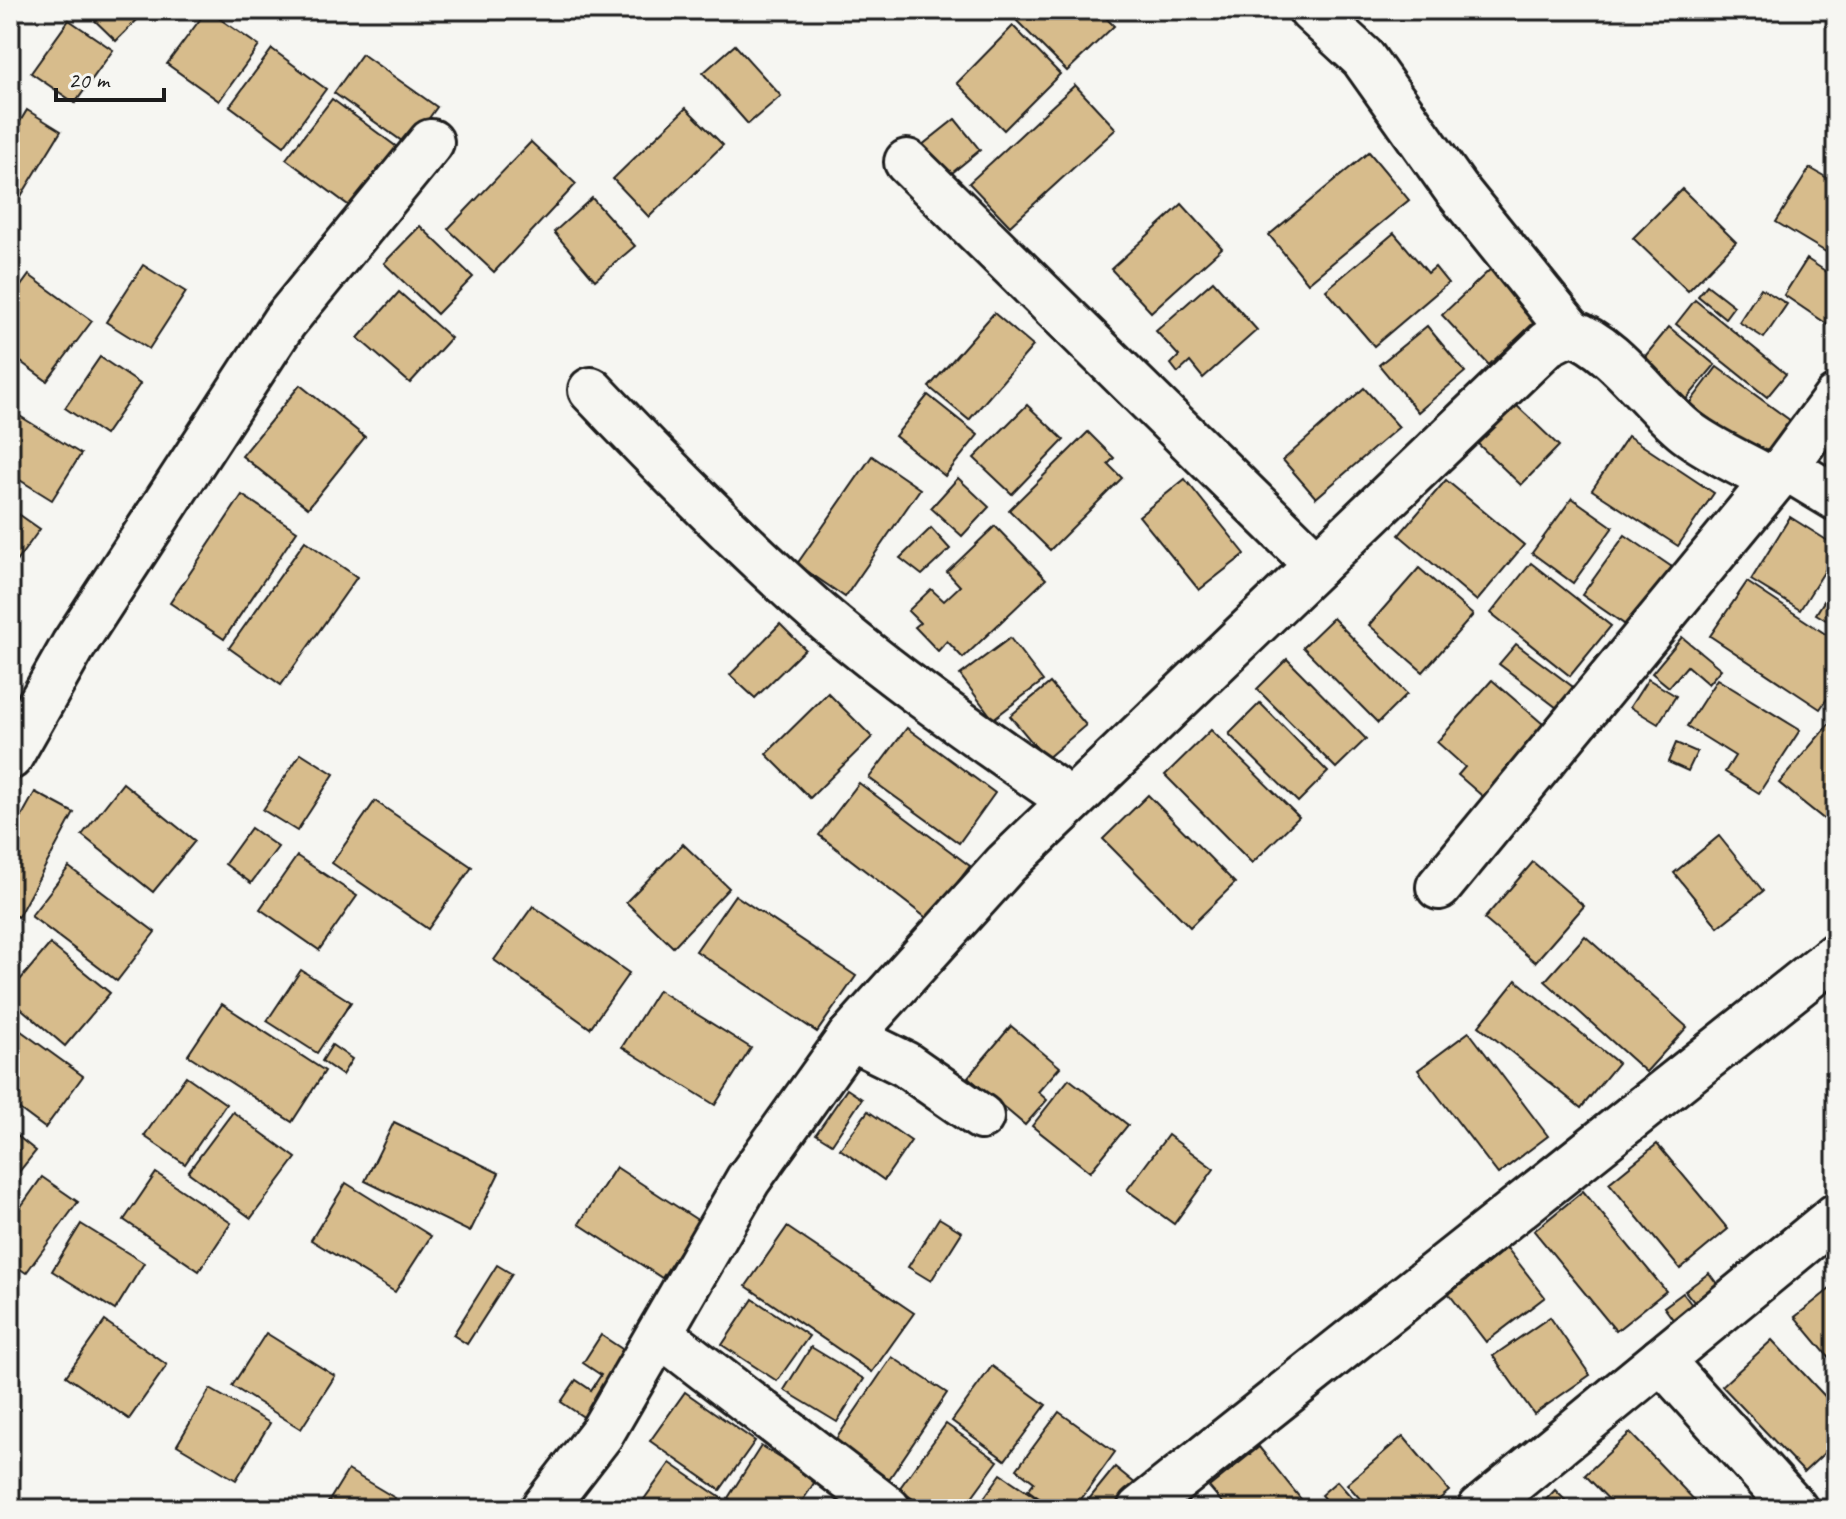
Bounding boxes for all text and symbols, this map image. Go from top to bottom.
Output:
scale bar [56,52,164,102]
text: 20 m [68,65,111,95]

